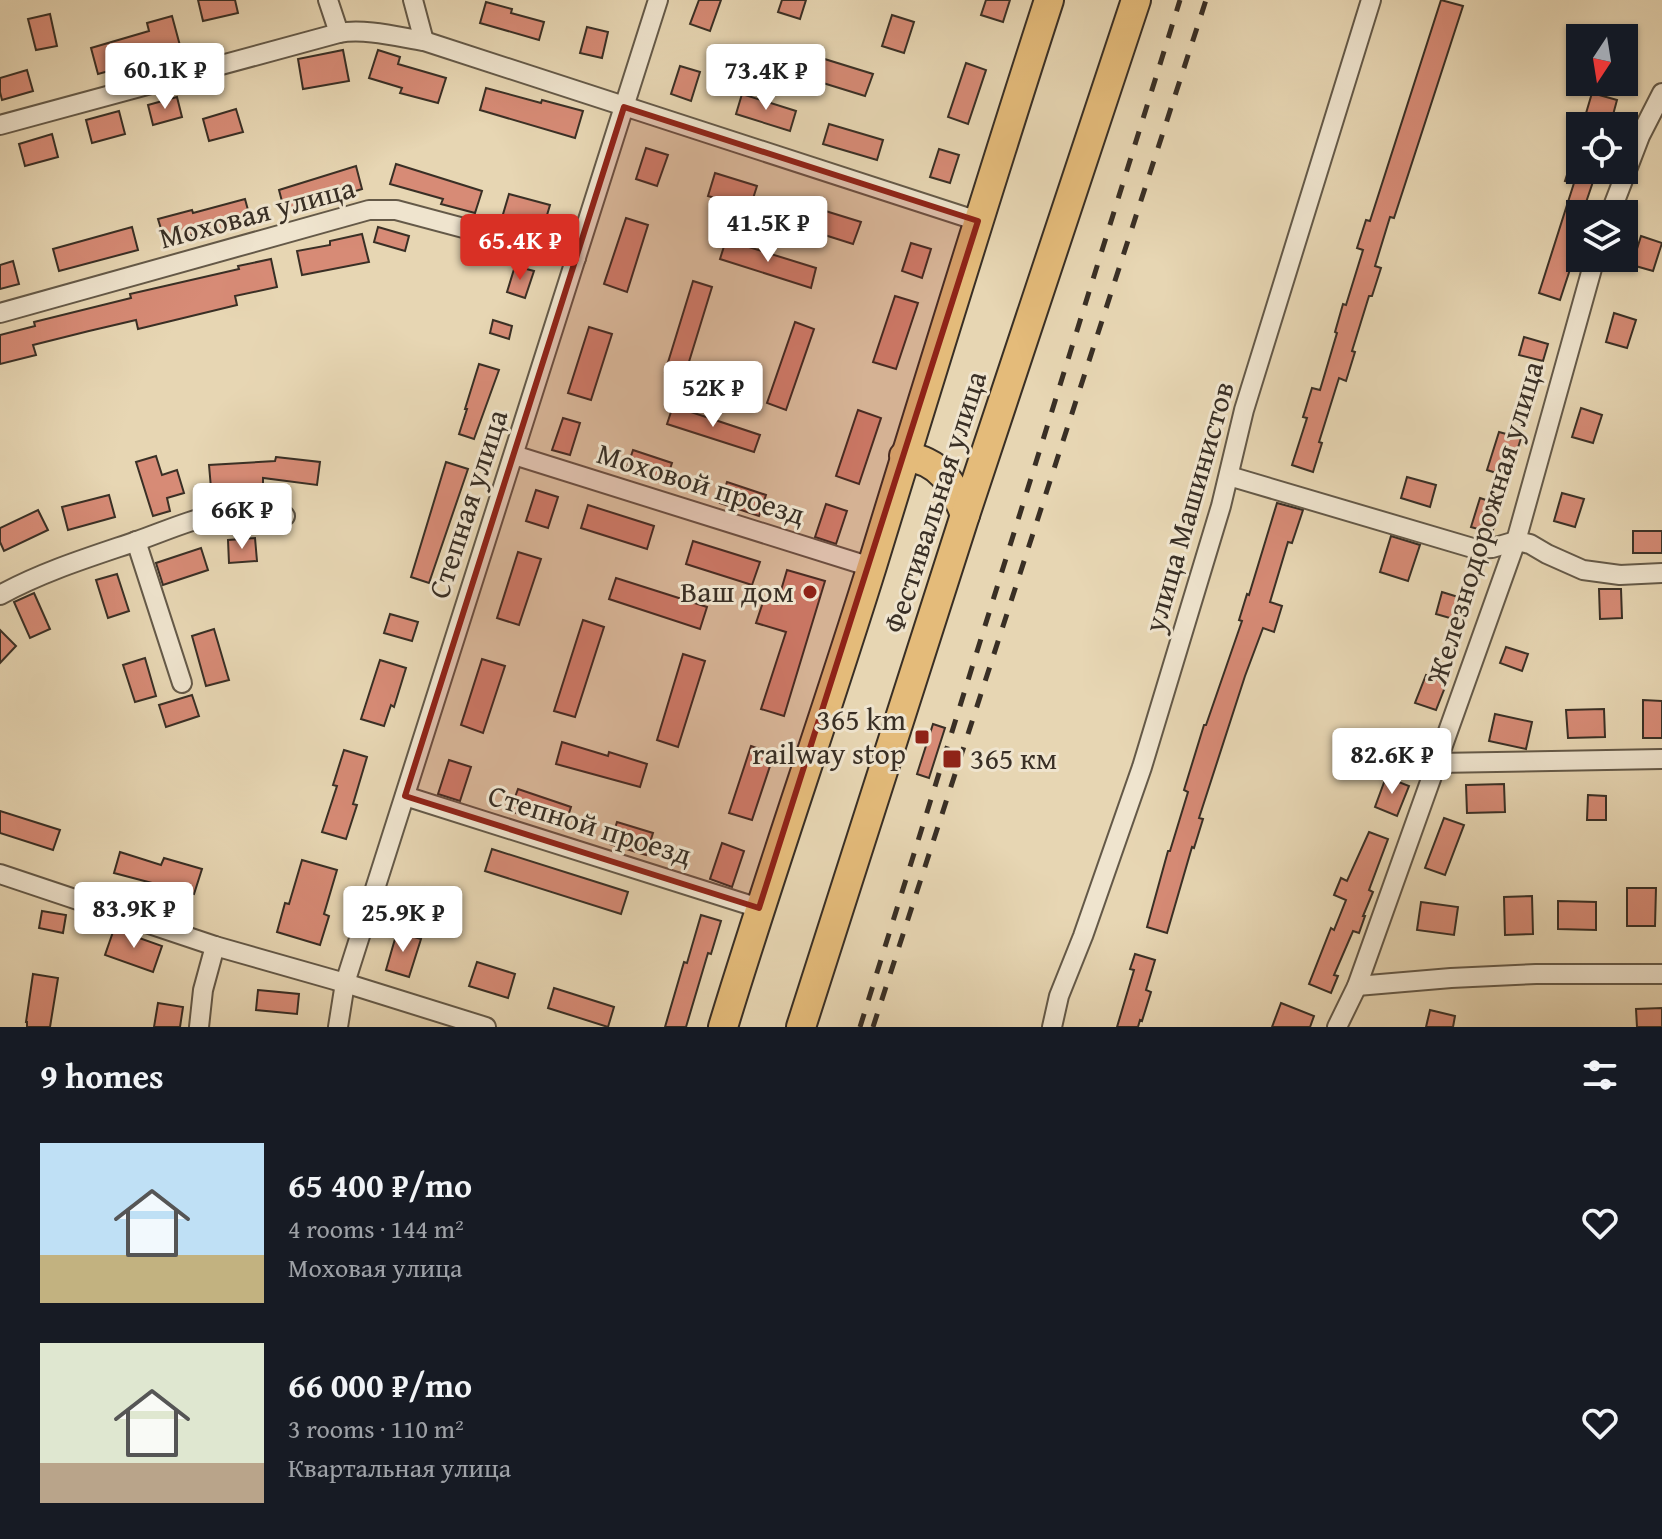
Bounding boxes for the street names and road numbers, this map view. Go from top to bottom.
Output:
street label: Моховая улица [154,165,360,259]
street label: Железнодорожная улица [1414,355,1554,691]
street label: Фестивальная улица [871,364,997,638]
street label: улица Машинистов [1131,376,1245,638]
street label: Степная улица [416,403,519,604]
street label: Моховой проезд [592,430,811,536]
street label: Степной проезд [483,772,698,876]

